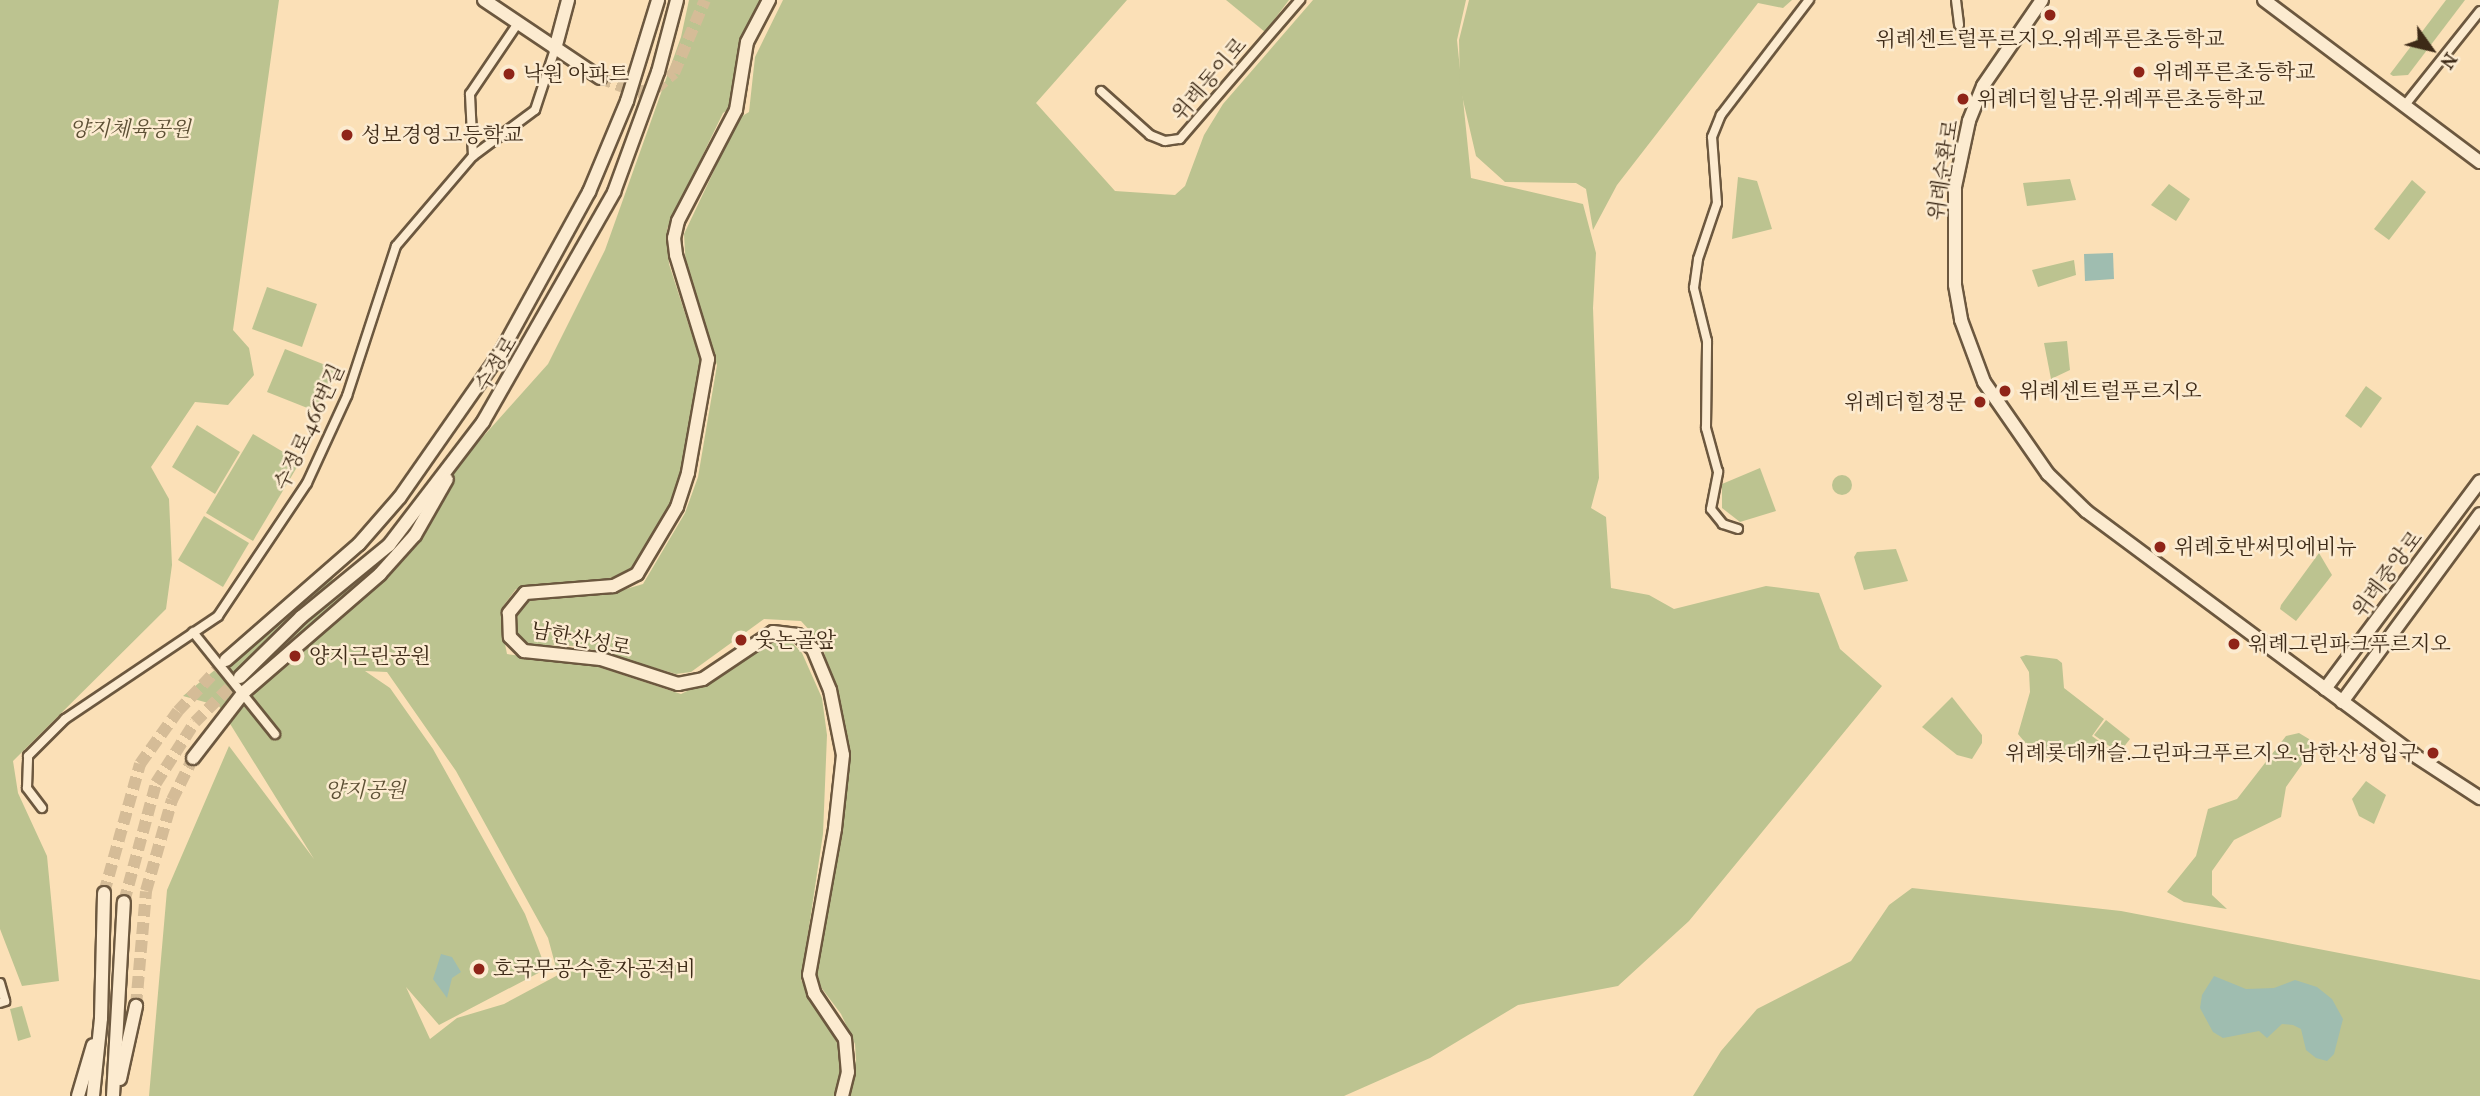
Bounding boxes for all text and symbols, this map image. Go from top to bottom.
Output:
marker: 위례센트럴푸르지오.위례푸른초등학교 [2042,7,2058,23]
north arrow [2396,14,2466,84]
place label: 위례센트럴푸르지오.위례푸른초등학교 [1876,26,2224,52]
street label: 위례동이로 [1166,32,1252,126]
text: N [2435,49,2462,73]
place label: 위례푸른초등학교 [2153,59,2315,85]
place label: 낙원 아파트 [523,61,629,87]
marker: 위례푸른초등학교 [2131,64,2147,80]
marker: 낙원 아파트 [501,66,517,82]
place label: 위례더힐남문.위례푸른초등학교 [1977,86,2265,112]
marker: 위례더힐남문.위례푸른초등학교 [1955,91,1971,107]
park label: 양지체육공원 [69,116,191,142]
street label: 위례순환로 [1923,118,1963,222]
place label: 성보경영고등학교 [361,122,523,148]
marker: 성보경영고등학교 [339,127,355,143]
street label: 수정로 [470,331,522,397]
street label: 수정로466번길 [269,360,349,494]
place label: 위례센트럴푸르지오 [2019,378,2202,404]
marker: 위례센트럴푸르지오 [1997,383,2013,399]
place label: 위례더힐정문 [1844,389,1966,415]
marker: 위례더힐정문 [1972,394,1988,410]
street label: 위례중앙로 [2346,526,2428,622]
place label: 위례호반써밋에비뉴 [2174,534,2357,560]
marker: 위례호반써밋에비뉴 [2152,539,2168,555]
street label: 남한산성로 [529,617,633,661]
place label: 웃논골앞 [755,627,836,653]
place label: 위례그린파크푸르지오 [2248,631,2451,657]
marker: 웃논골앞 [733,632,749,648]
marker: 위례그린파크푸르지오 [2226,636,2242,652]
place label: 양지근린공원 [309,643,431,669]
marker: 양지근린공원 [287,648,303,664]
place label: 위례롯데캐슬.그린파크푸르지오.남한산성입구 [2005,740,2419,766]
marker: 위례롯데캐슬.그린파크푸르지오.남한산성입구 [2425,745,2441,761]
park label: 양지공원 [324,777,406,803]
place label: 호국무공수훈자공적비 [493,956,696,982]
marker: 호국무공수훈자공적비 [471,961,487,977]

